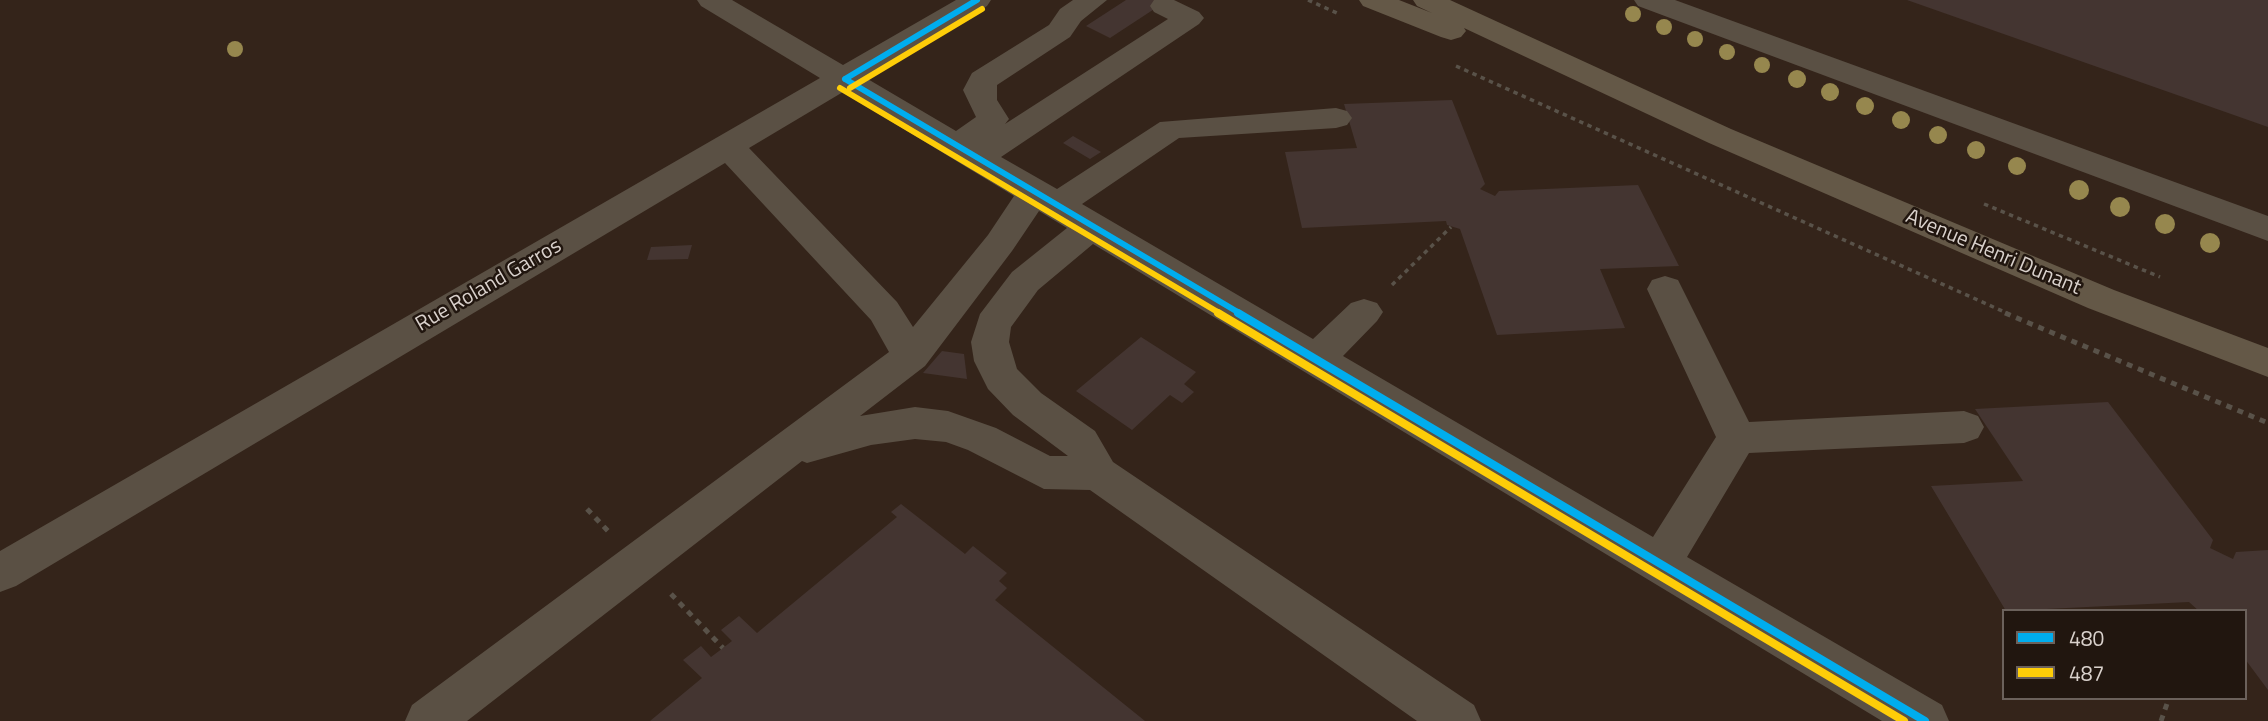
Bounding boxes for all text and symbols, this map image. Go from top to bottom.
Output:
street label: Avenue Henri Dunant [1902,205,2084,301]
street label: Rue Roland Garros [412,234,566,338]
legend [2002,609,2247,700]
text: 480 [2069,622,2104,654]
text: 487 [2069,657,2104,689]

